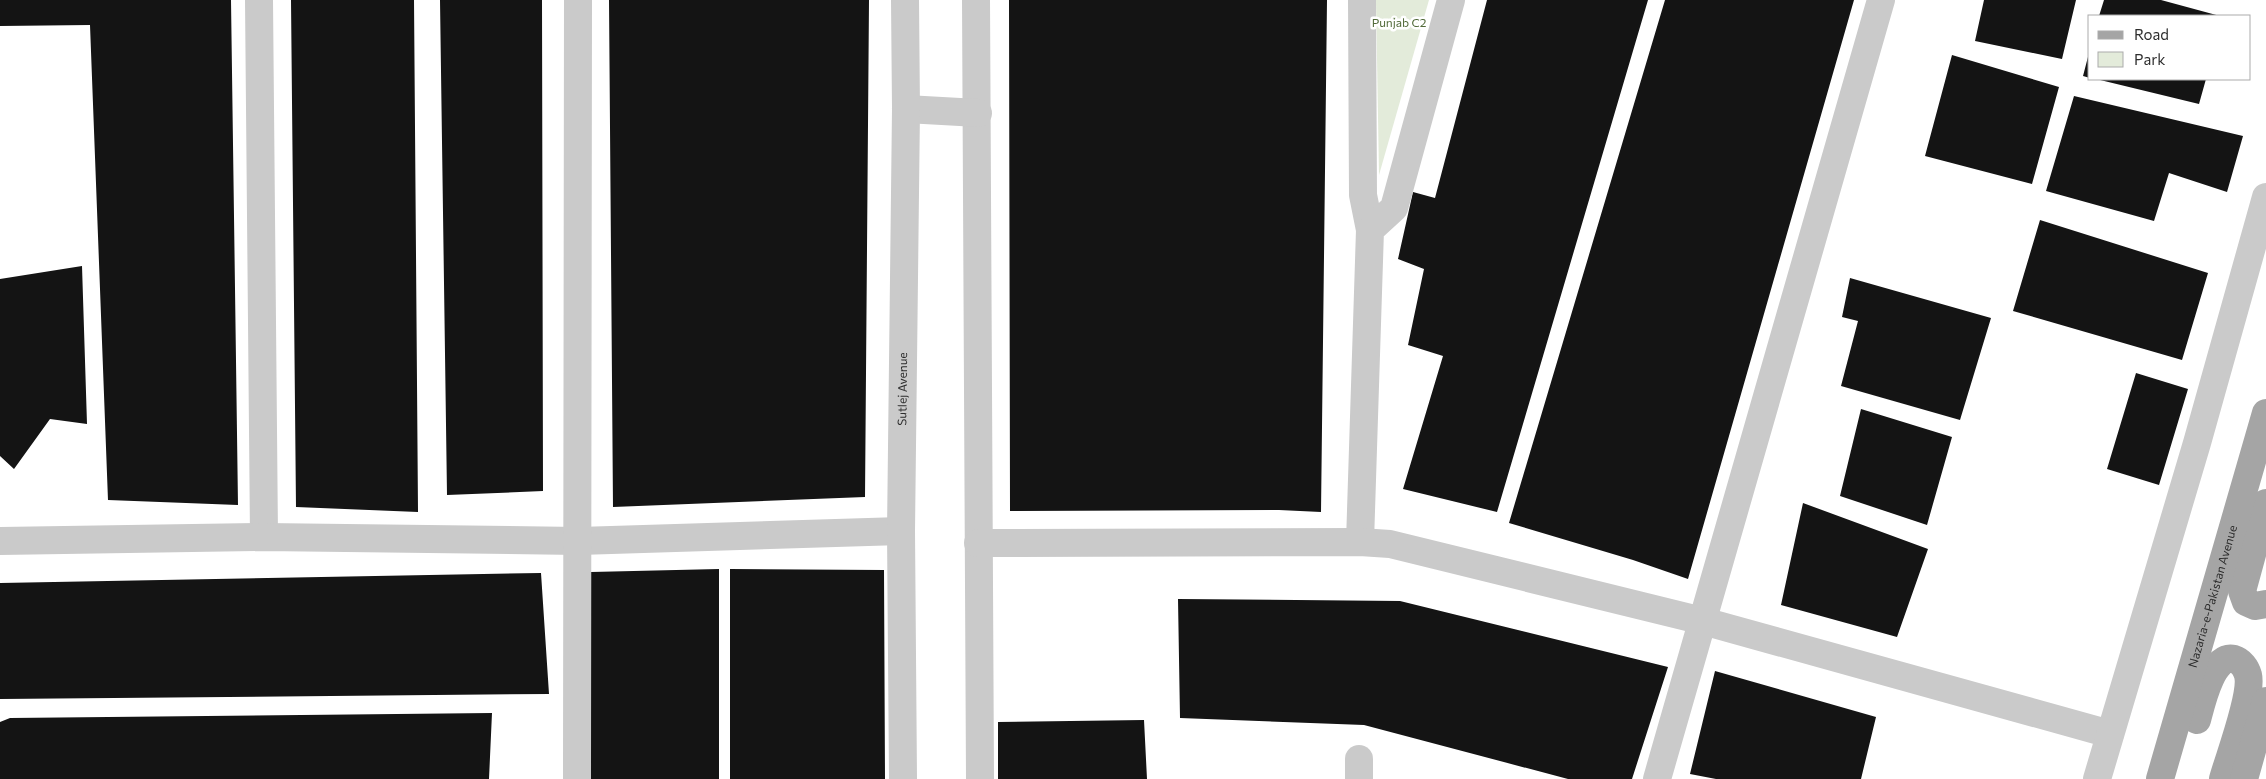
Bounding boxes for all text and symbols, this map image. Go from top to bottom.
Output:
park label: Punjab C2 [1372,15,1427,29]
legend [2088,15,2251,80]
text: Road [2134,25,2169,43]
text: Park [2134,50,2165,68]
street label: Sutlej Avenue [894,352,909,426]
street label: Nazaria-e-Pakistan Avenue [2185,523,2239,669]

